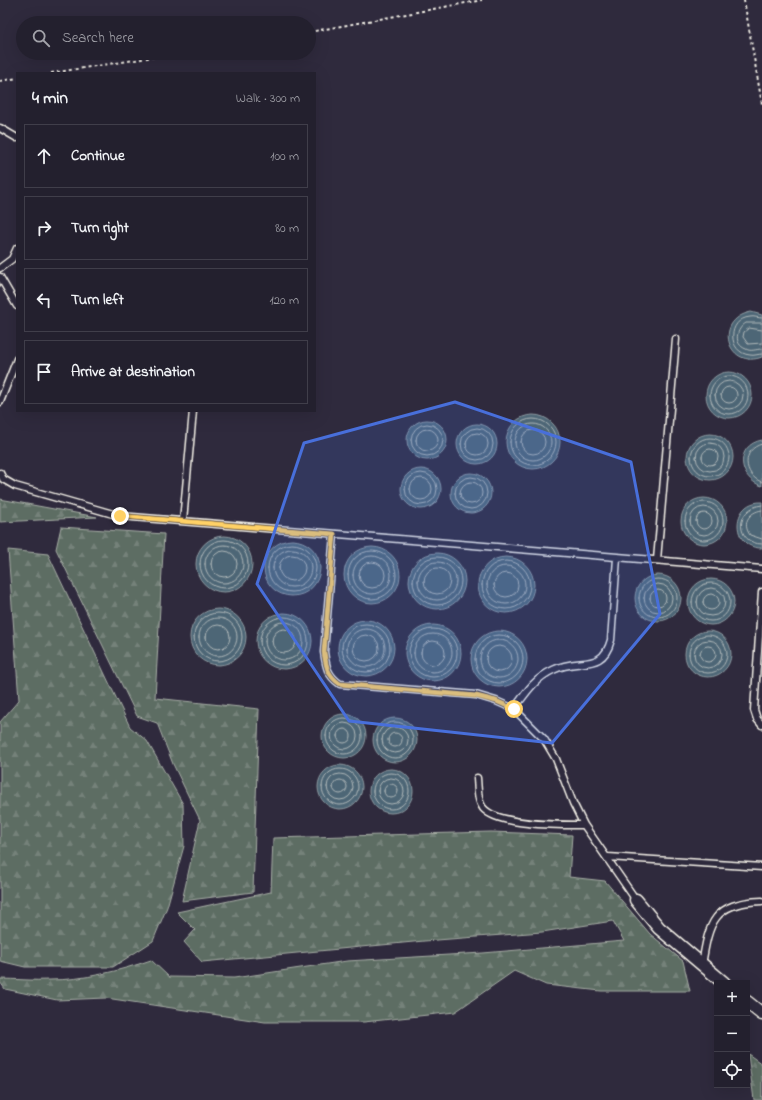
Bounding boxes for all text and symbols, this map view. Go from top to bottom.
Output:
search box [16,16,316,60]
icon: search [30,27,52,49]
text: Search here [62,27,134,49]
text: 4 min [32,86,68,111]
text: Walk · 300 m [236,89,300,108]
icon: ahead [33,145,55,167]
text: Continue [71,145,125,167]
text: 100 m [270,147,299,166]
icon: right [33,217,55,239]
text: Turn right [71,217,129,239]
text: 80 m [275,219,299,238]
icon: left [33,289,55,311]
text: Turn left [71,289,124,311]
text: 120 m [269,291,299,310]
icon: arrive [33,361,55,383]
text: Arrive at destination [71,361,195,383]
route end [111,507,129,525]
route start [505,700,523,718]
map controls [714,980,750,1088]
button: + [714,980,750,1016]
button: − [714,1016,750,1052]
button: locate [714,1052,750,1088]

